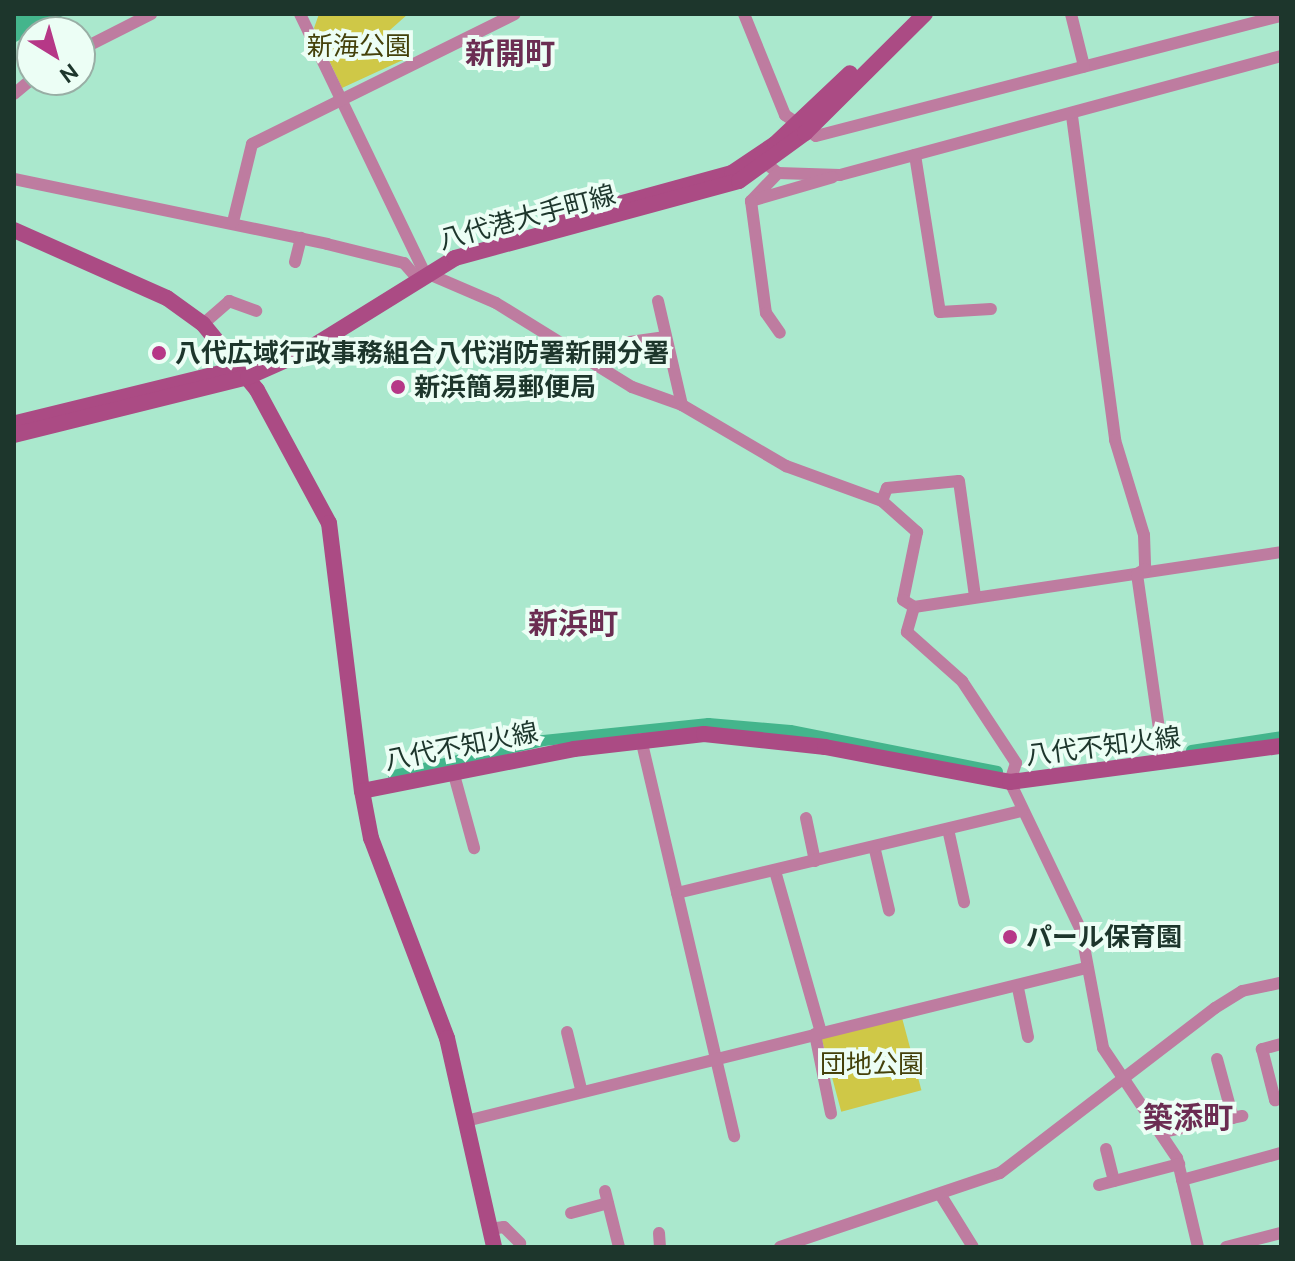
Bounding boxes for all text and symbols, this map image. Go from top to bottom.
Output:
north arrow [16,16,96,96]
park label: 新海公園 [307,30,411,62]
district label: 新開町 [465,35,555,71]
text: N [55,59,84,89]
street label: 八代港大手町線 [435,178,619,256]
place label: 八代広域行政事務組合八代消防署新開分署 [175,337,669,369]
marker: 八代広域行政事務組合八代消防署新開分署 [150,344,168,362]
place label: 新浜簡易郵便局 [414,371,596,403]
marker: 新浜簡易郵便局 [389,378,407,396]
district label: 新浜町 [528,605,618,641]
street label: 八代不知火線 [381,716,541,776]
street label: 八代不知火線 [1024,721,1182,771]
place label: パール保育園 [1026,921,1182,953]
marker: パール保育園 [1001,928,1019,946]
park label: 団地公園 [820,1048,924,1080]
district label: 築添町 [1143,1099,1233,1135]

